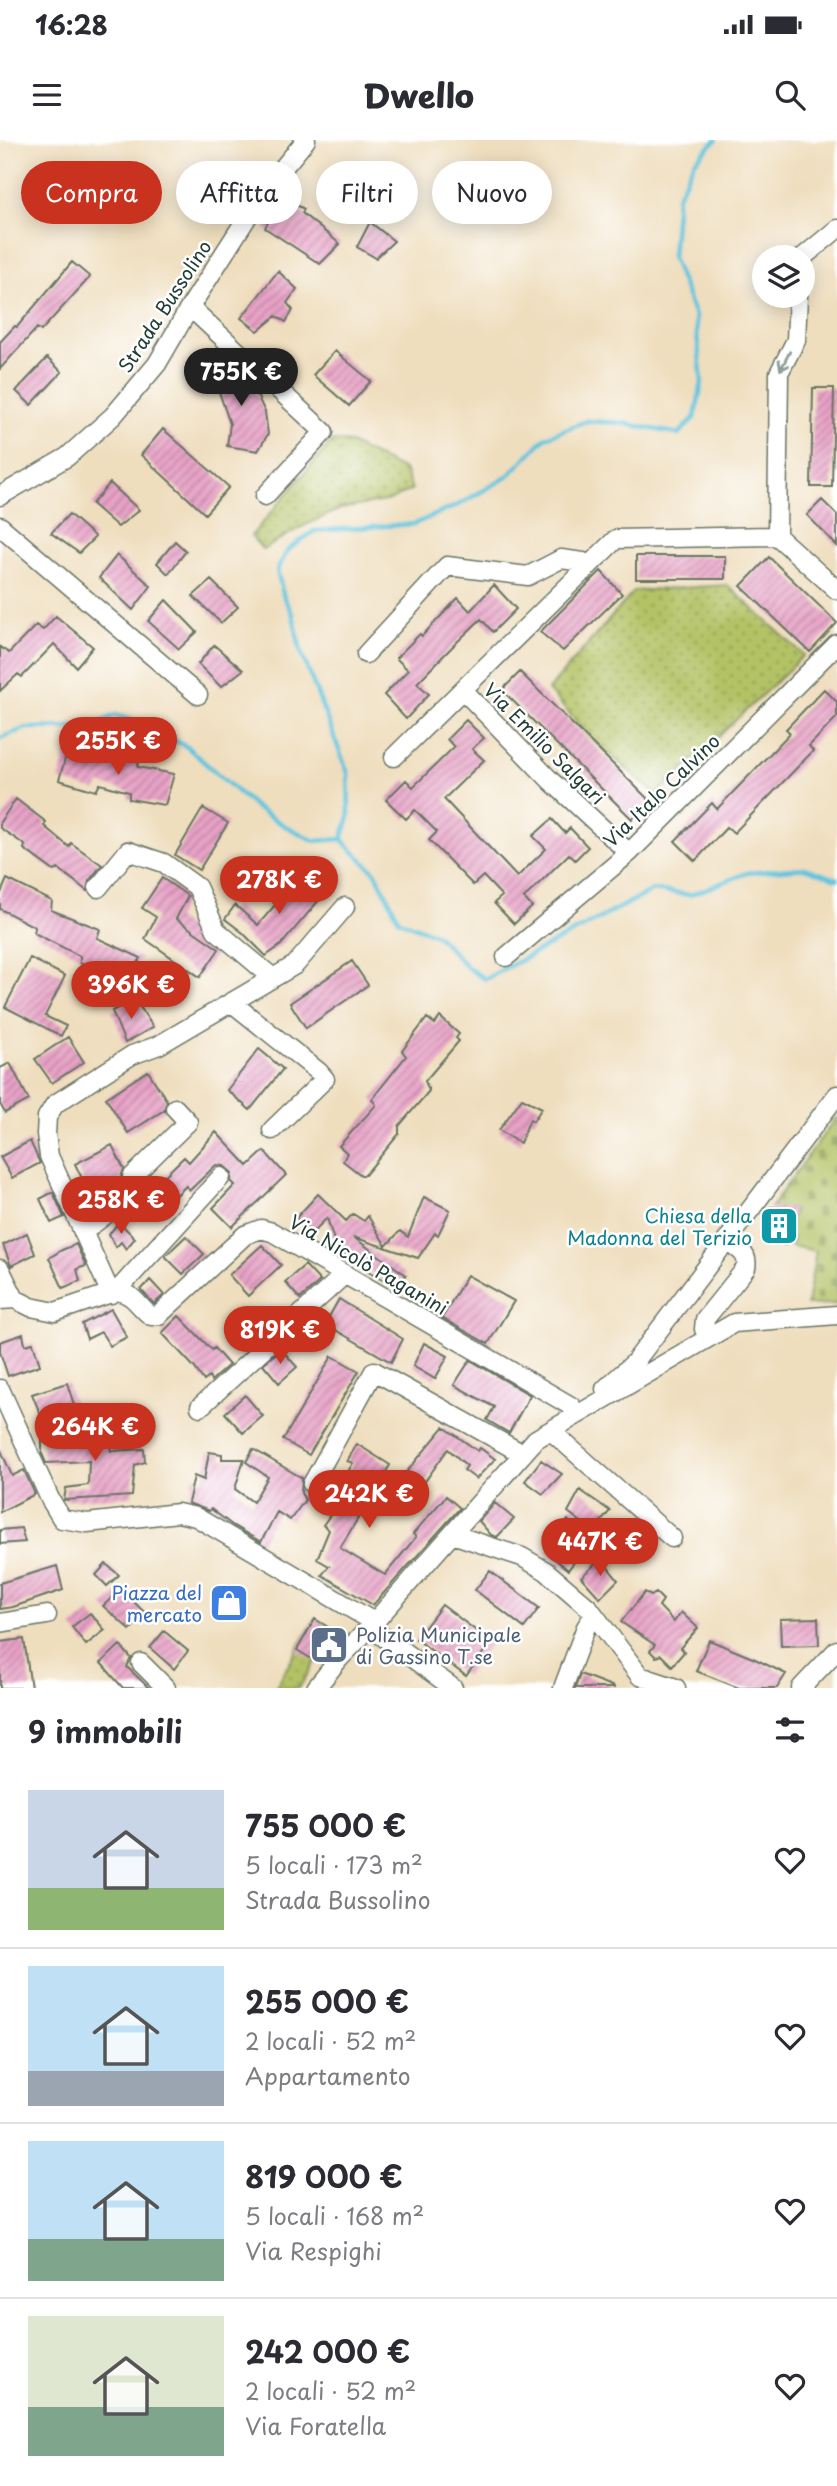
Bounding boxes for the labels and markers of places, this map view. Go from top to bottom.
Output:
pin: 755K € [184,348,298,408]
pin: 255K € [61,718,175,777]
pin: 278K € [222,856,336,916]
pin: 396K € [74,962,188,1021]
pin: 258K € [64,1176,178,1236]
place label: Chiesa della Madonna del Terizio [567,1201,752,1251]
building icon: Chiesa della Madonna del Terizio [758,1205,800,1247]
pin: 819K € [223,1306,337,1366]
pin: 264K € [38,1404,152,1463]
pin: 242K € [312,1470,426,1530]
pin: 447K € [543,1518,657,1578]
place label: Piazza del mercato [111,1578,202,1628]
shop icon: Piazza del mercato [208,1582,250,1624]
place label: Polizia Municipale di Gassino T.se [356,1620,521,1670]
public building icon: Polizia Municipale di Gassino T.se [308,1624,350,1666]

